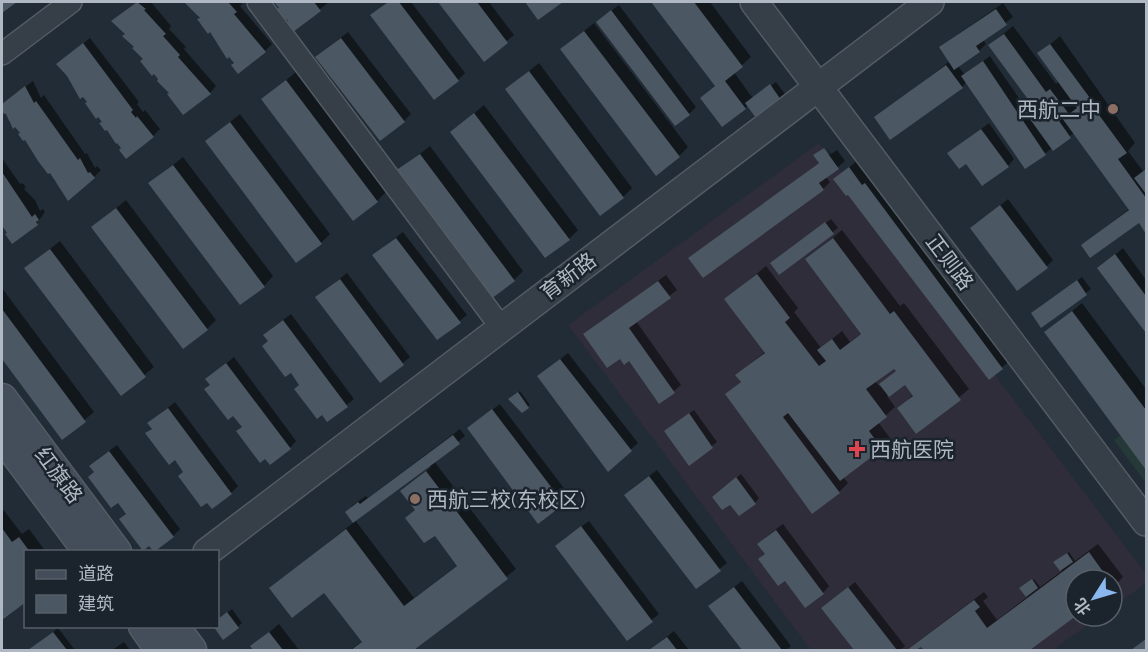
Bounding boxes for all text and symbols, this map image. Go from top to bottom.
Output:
place label: 西航二中 [1017,97,1101,122]
marker: 西航二中 [1106,102,1120,116]
street label: 正则路 [921,229,979,295]
street label: 育新路 [535,247,601,305]
place label: 西航医院 [870,437,954,462]
marker: 西航医院 [848,440,866,458]
street label: 红旗路 [30,442,88,508]
place label: 西航三校(东校区) [427,487,585,512]
marker: 西航三校(东校区) [408,492,422,506]
legend [24,550,219,628]
text: 道路 [78,563,114,584]
north arrow [1064,568,1124,628]
text: 建筑 [78,593,114,614]
text: 北 [1070,595,1095,619]

